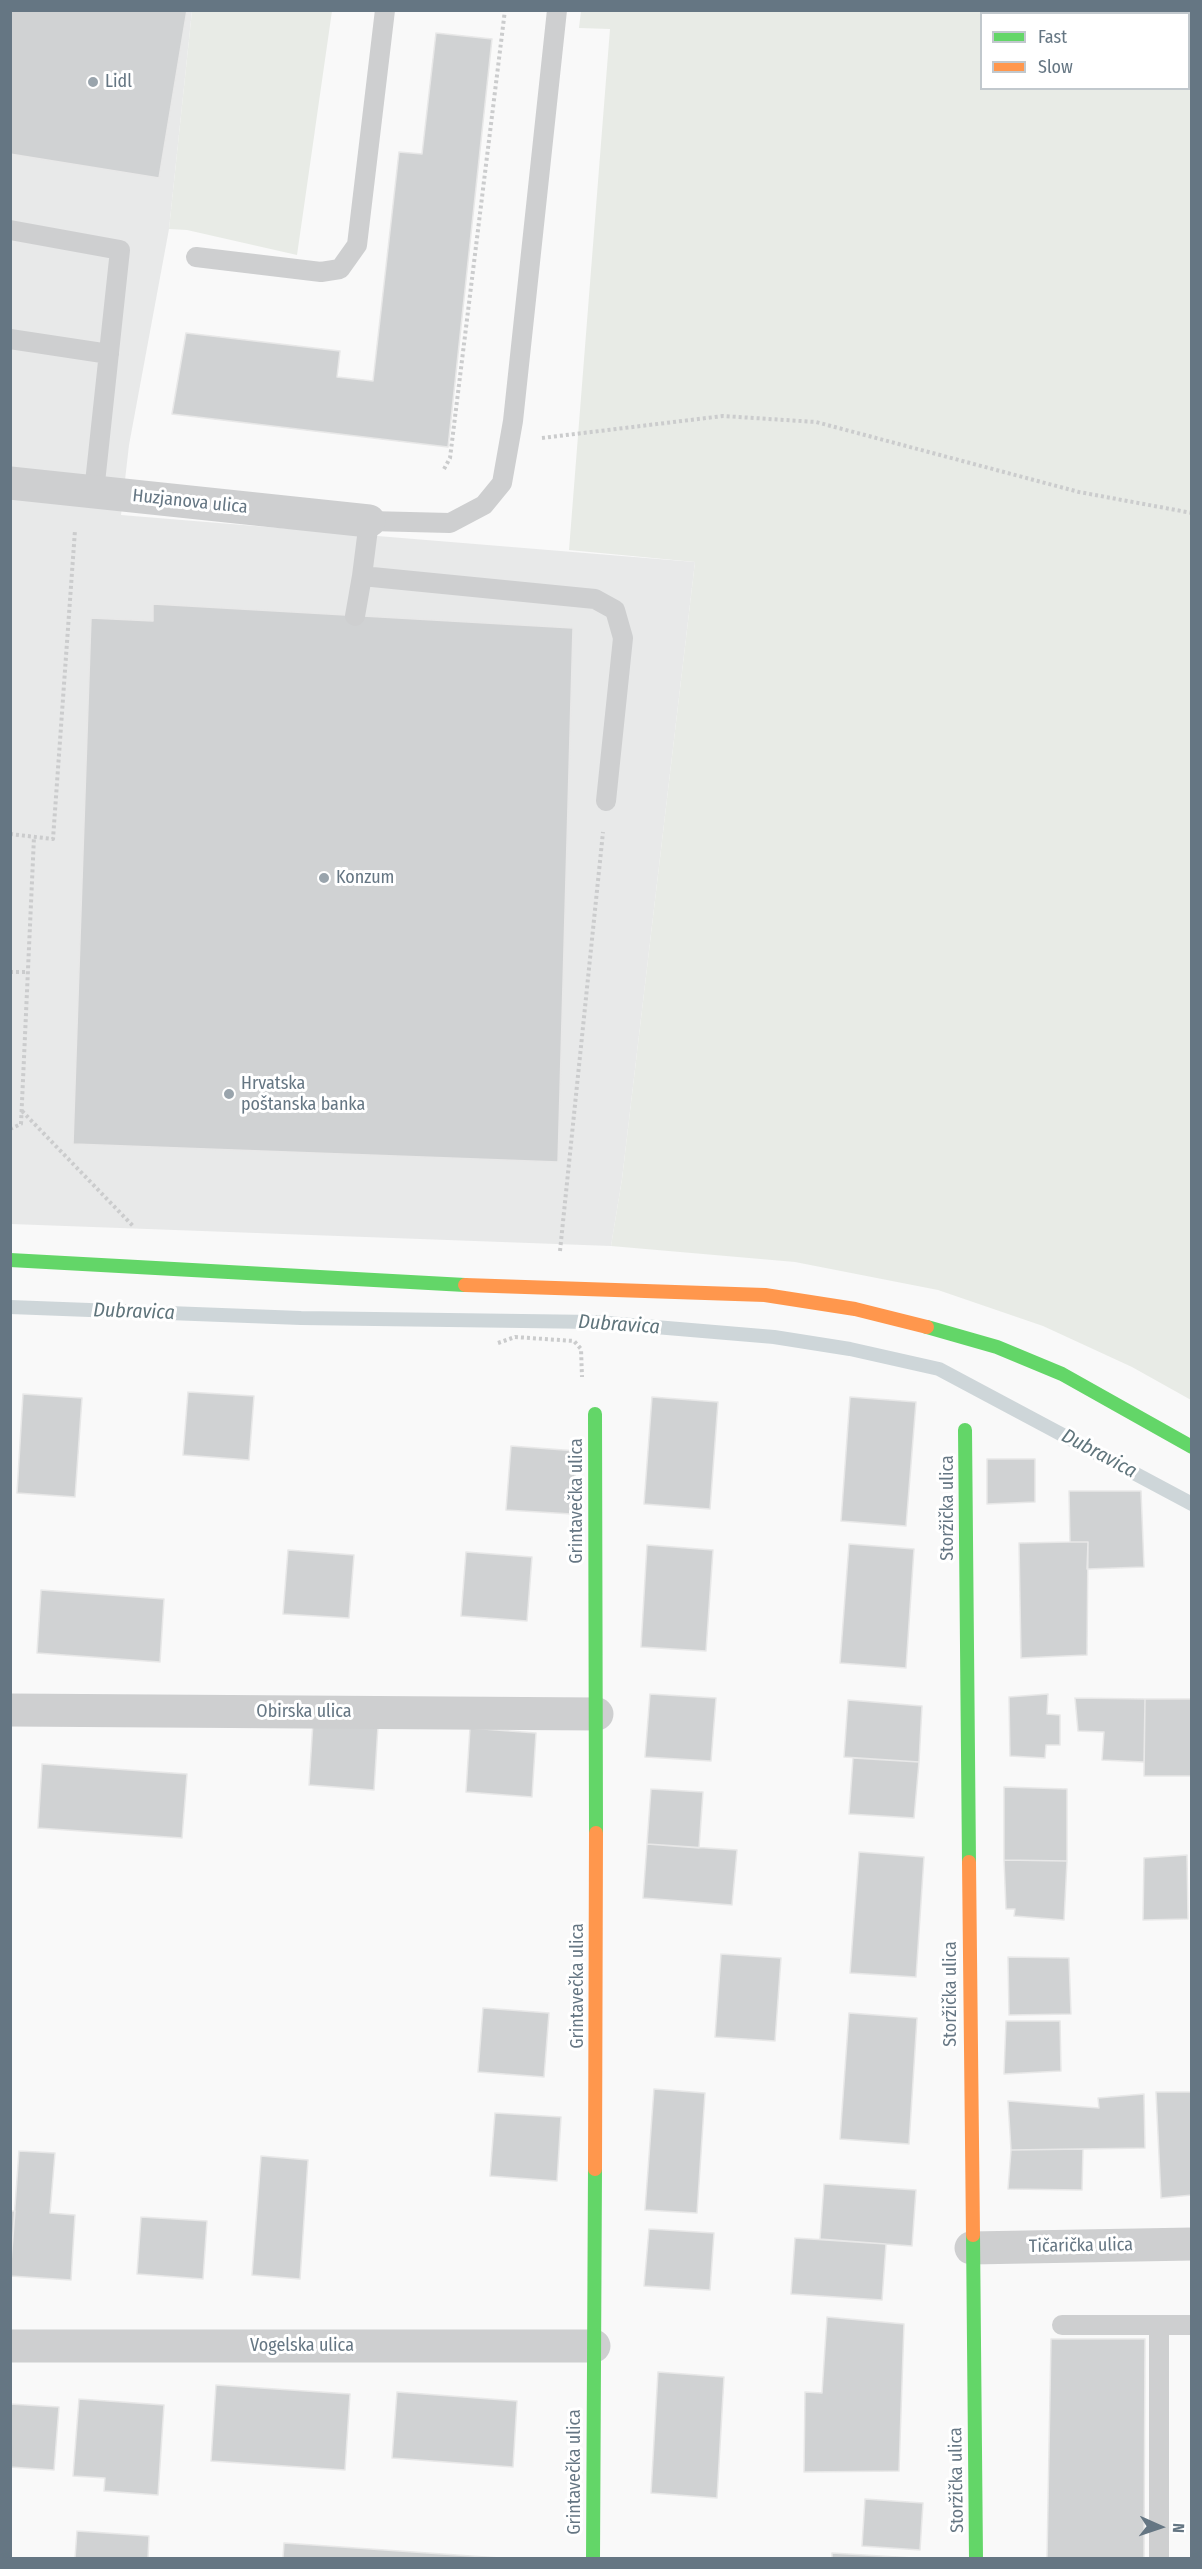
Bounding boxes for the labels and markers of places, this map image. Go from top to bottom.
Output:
place label: Lidl [105,71,132,93]
marker: Lidl [86,75,100,89]
place label: Konzum [336,867,394,889]
marker: Konzum [317,871,331,885]
place label: Hrvatska poštanska banka [241,1073,365,1116]
marker: Hrvatska poštanska banka [222,1087,236,1101]

